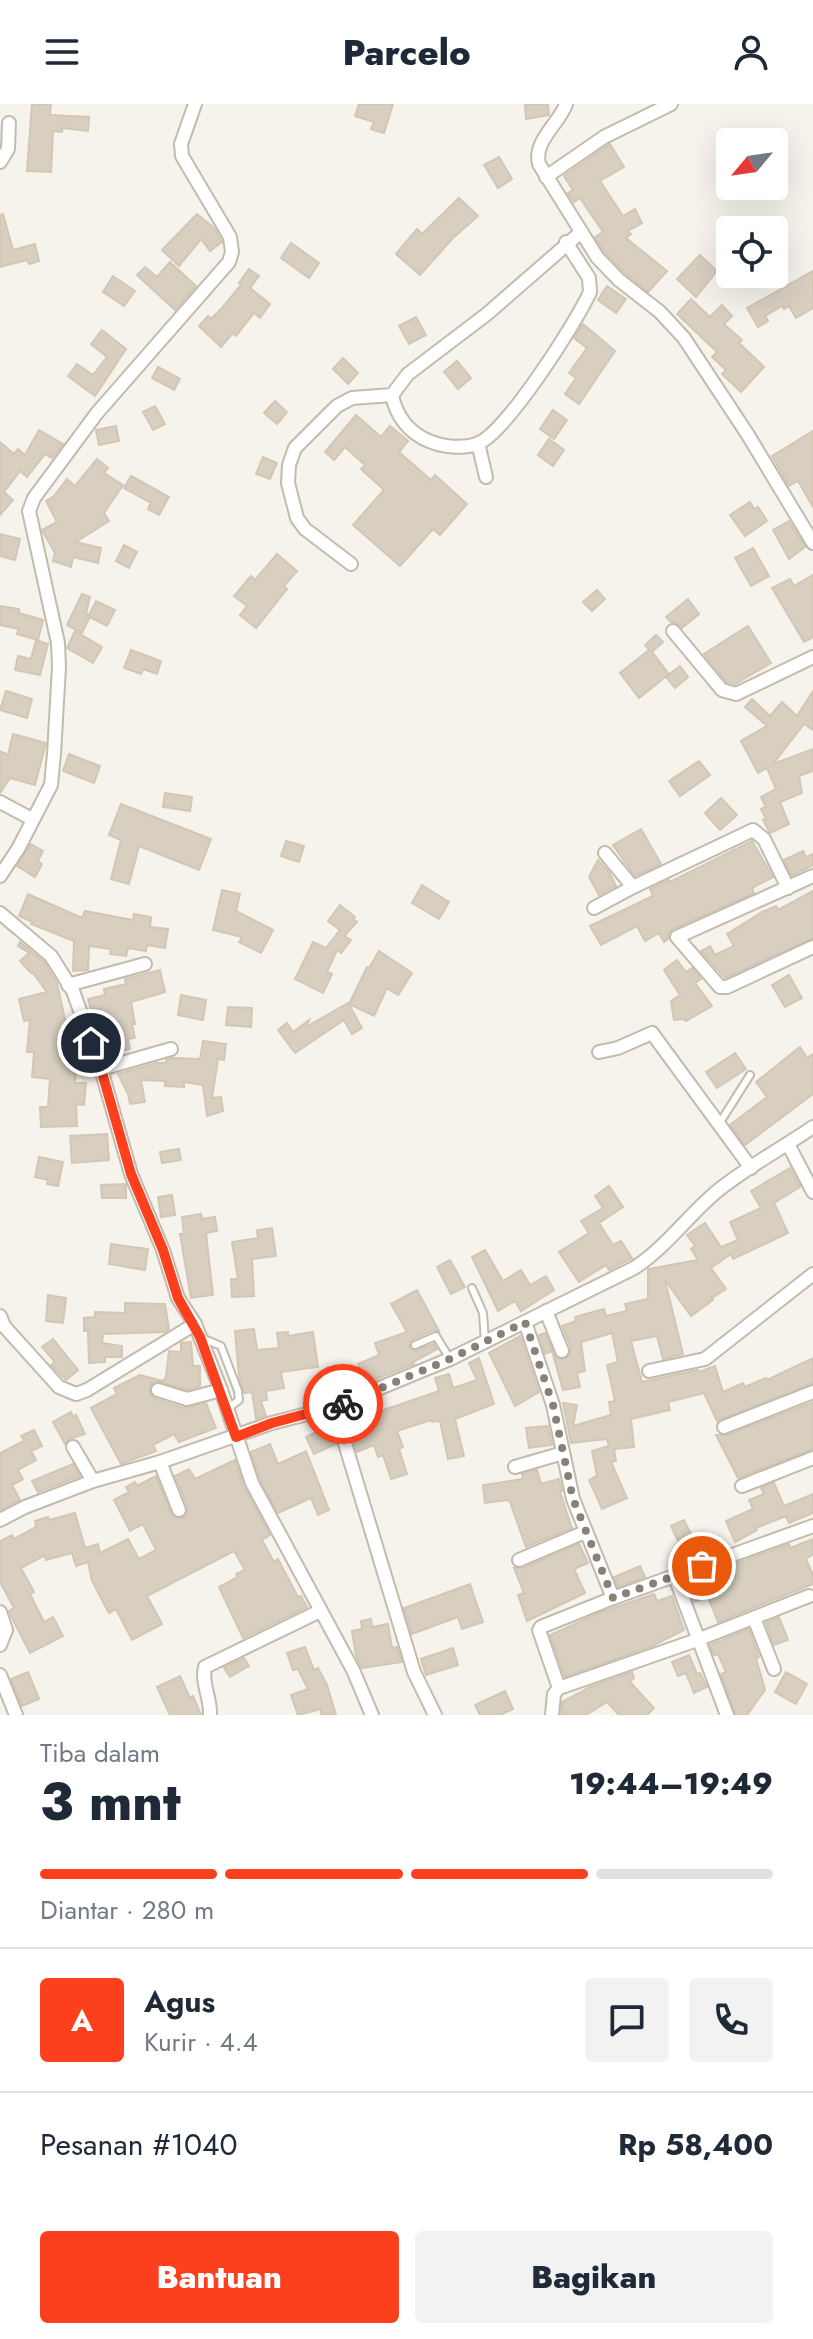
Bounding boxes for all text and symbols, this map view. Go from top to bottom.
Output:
text: Parcelo [342,26,471,78]
icon: menu [40,30,84,74]
icon: person [729,30,773,74]
north arrow [716,128,788,200]
map controls [716,128,788,288]
button: locate [716,216,788,288]
pin [57,1009,125,1077]
icon: home [69,1021,113,1065]
courier [303,1364,383,1444]
icon: bike [321,1382,365,1426]
pin [668,1532,736,1600]
icon: bag [680,1544,724,1588]
text: Tiba dalam [40,1734,160,1772]
text: 19:44–19:49 [569,1762,773,1805]
text: 3 mnt [40,1764,181,1840]
text: Diantar · 280 m [40,1891,214,1929]
button: chat [585,1978,669,2062]
button: phone [689,1978,773,2062]
text: Agus [144,1980,215,2023]
text: A [71,1999,93,2042]
text: Kurir · 4.4 [144,2023,258,2061]
text: Pesanan #1040 [40,2123,238,2166]
text: Rp 58,400 [618,2123,773,2166]
button: Bantuan [40,2231,399,2323]
button: Bagikan [415,2231,773,2323]

